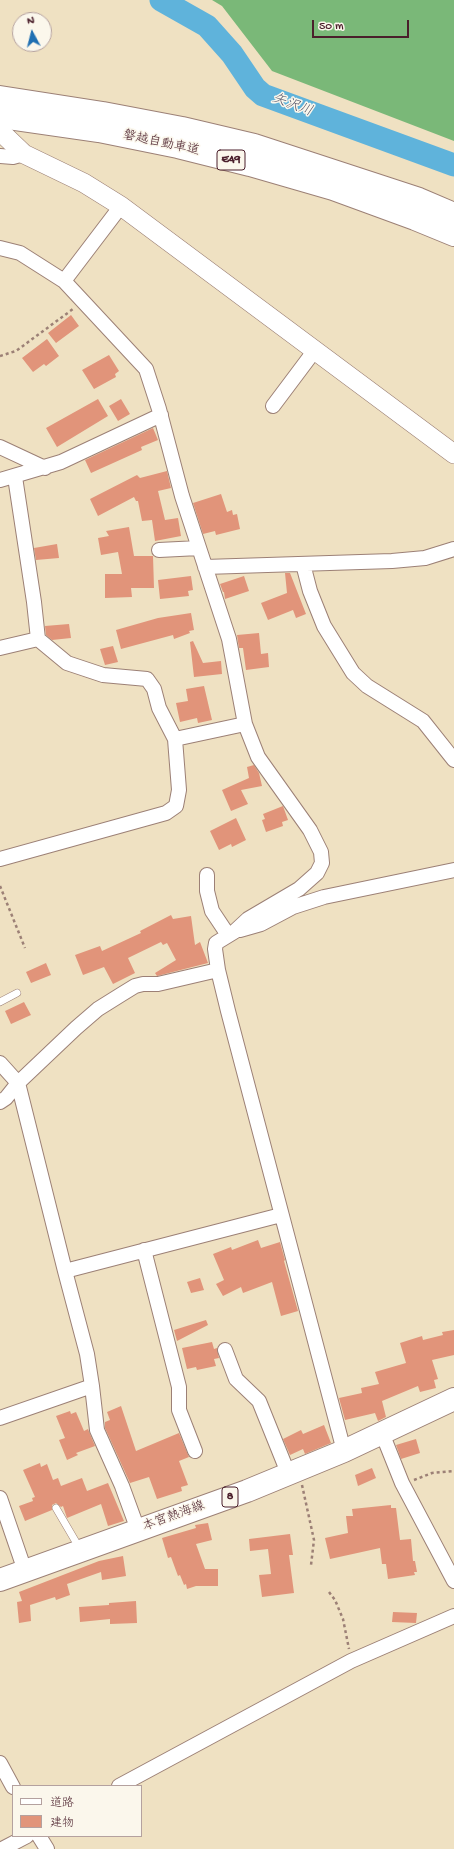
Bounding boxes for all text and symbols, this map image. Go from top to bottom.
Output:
north arrow [12,12,52,52]
scale bar [314,12,411,38]
text: N [26,15,35,27]
text: 50 m [319,20,344,34]
water label: 矢沢川 [269,91,315,121]
street label: 磐越自動車道 [121,128,201,160]
road number: E49 [217,150,245,170]
road number: 8 [222,1487,238,1507]
street label: 本宮熱海線 [141,1499,207,1535]
legend [12,1785,142,1837]
text: 道路 [50,1797,74,1811]
text: 建物 [50,1817,74,1831]

